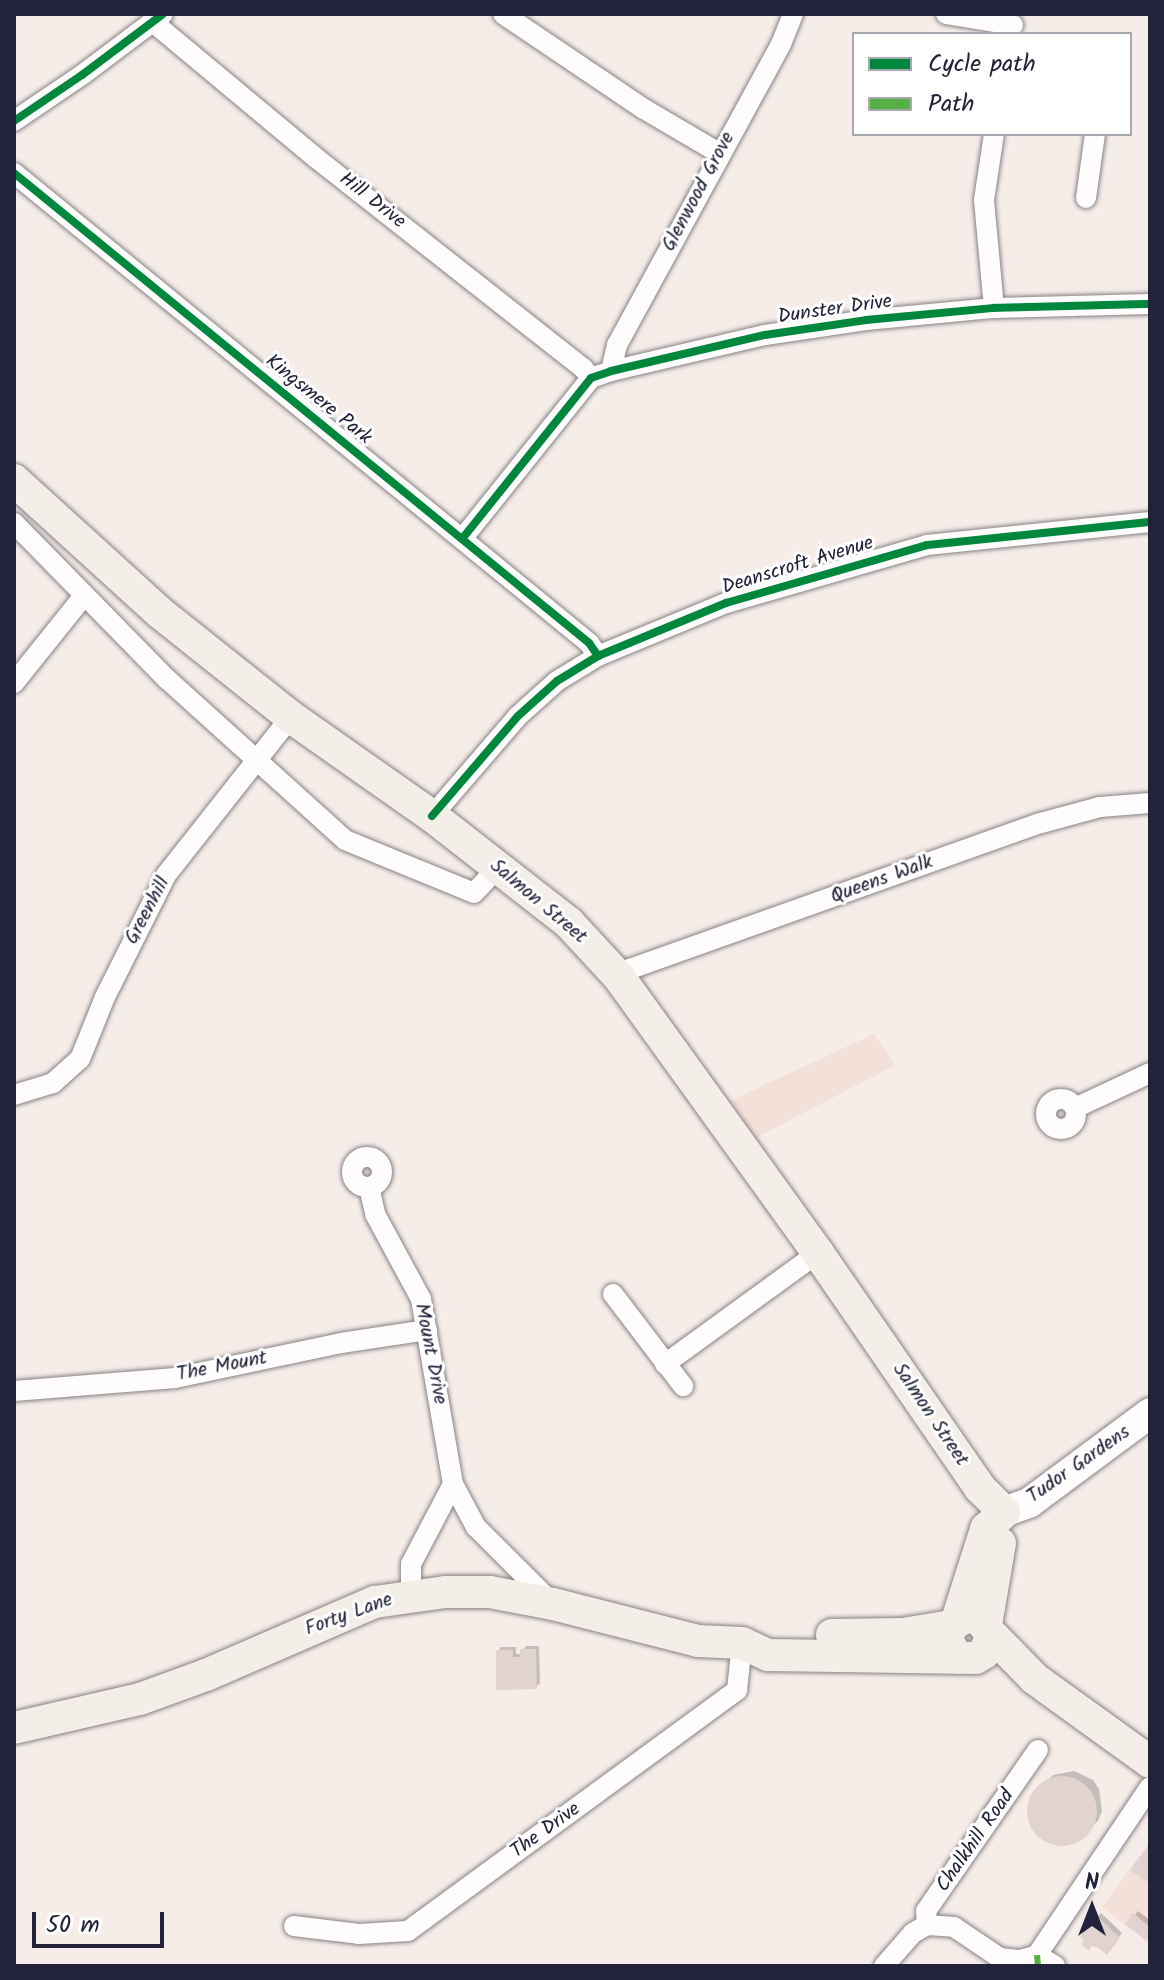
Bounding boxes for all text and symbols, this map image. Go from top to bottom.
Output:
legend [852,32,1132,136]
text: Cycle path [928,45,1036,84]
text: Path [928,85,974,124]
street label: Glenwood Grove [657,128,741,256]
street label: Hill Drive [334,168,410,234]
street label: Dunster Drive [776,290,894,330]
street label: Kingsmere Park [260,350,376,450]
street label: Deanscroft Avenue [719,532,877,600]
street label: Queens Walk [828,850,936,910]
street label: Salmon Street [485,854,591,950]
street label: Greenhill [120,873,176,949]
street label: Mount Drive [408,1301,452,1407]
street label: The Mount [175,1347,269,1387]
street label: Salmon Street [887,1359,973,1471]
street label: Tudor Gardens [1023,1421,1135,1509]
street label: Forty Lane [302,1588,396,1642]
street label: Chalkhill Road [932,1785,1020,1897]
street label: The Drive [507,1798,585,1864]
text: N [1085,1866,1099,1901]
north arrow [1052,1868,1132,1948]
scale bar [36,1896,168,1946]
text: 50 m [46,1906,100,1945]

